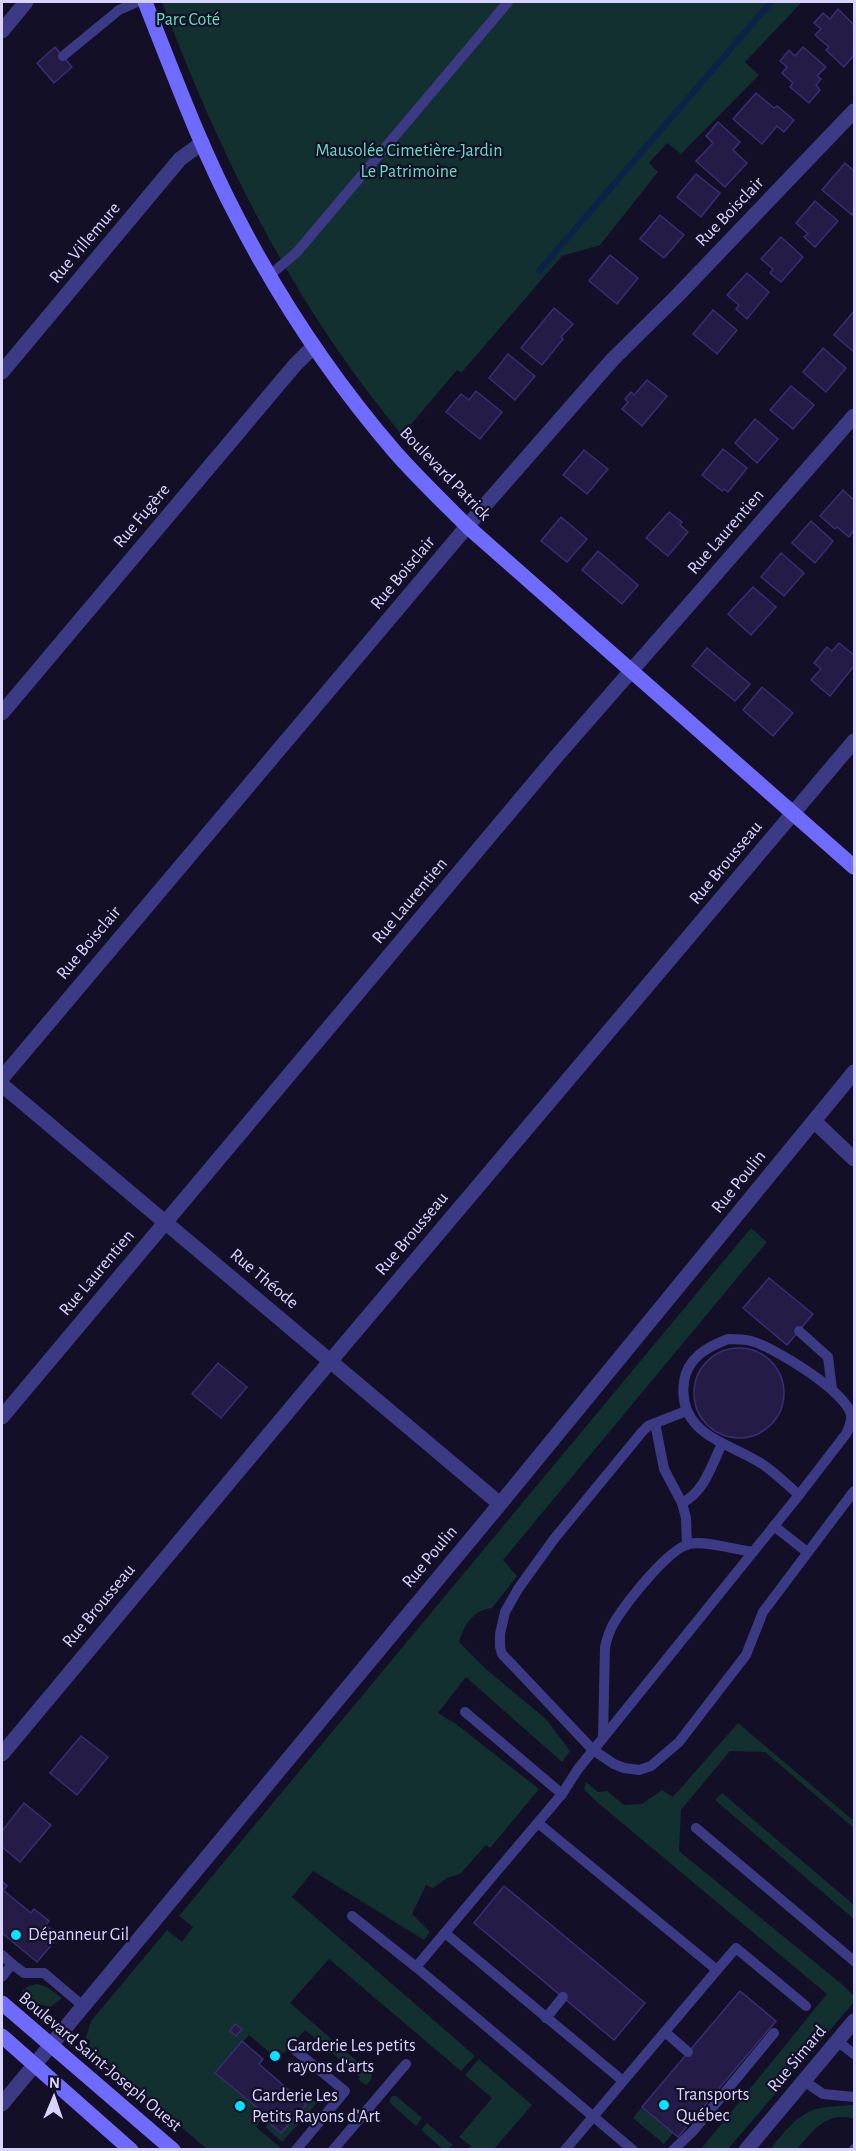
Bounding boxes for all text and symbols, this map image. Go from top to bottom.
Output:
park label: Parc Coté [156,11,220,29]
park label: Mausolée Cimetière-Jardin Le Patrimoine [315,142,503,181]
street label: Rue Boisclair [693,174,768,250]
street label: Rue Villemure [46,199,124,287]
street label: Boulevard Patrick [396,424,494,525]
street label: Rue Fugère [110,481,174,551]
street label: Rue Laurentien [684,486,768,578]
street label: Rue Boisclair [367,533,439,613]
street label: Rue Brousseau [686,818,766,908]
street label: Rue Laurentien [369,855,451,947]
street label: Rue Boisclair [53,903,125,983]
street label: Rue Poulin [708,1147,770,1217]
street label: Rue Brousseau [372,1189,452,1279]
street label: Rue Laurentien [56,1227,138,1319]
street label: Rue Théode [226,1245,302,1313]
street label: Rue Poulin [399,1523,461,1591]
street label: Rue Brousseau [59,1561,139,1651]
place label: Dépanneur Gil [28,1926,129,1944]
marker: Dépanneur Gil [9,1928,23,1942]
street label: Boulevard Saint-Joseph Ouest [15,1989,185,2135]
street label: Rue Simard [764,2022,830,2096]
place label: Garderie Les petits rayons d'arts [287,2037,416,2076]
marker: Garderie Les petits rayons d'arts [268,2049,282,2063]
north arrow [24,2067,84,2127]
text: N [49,2075,60,2091]
place label: Transports Québec [676,2086,749,2125]
place label: Garderie Les Petits Rayons d'Art [252,2087,380,2126]
marker: Transports Québec [657,2098,671,2112]
marker: Garderie Les Petits Rayons d'Art [233,2099,247,2113]

